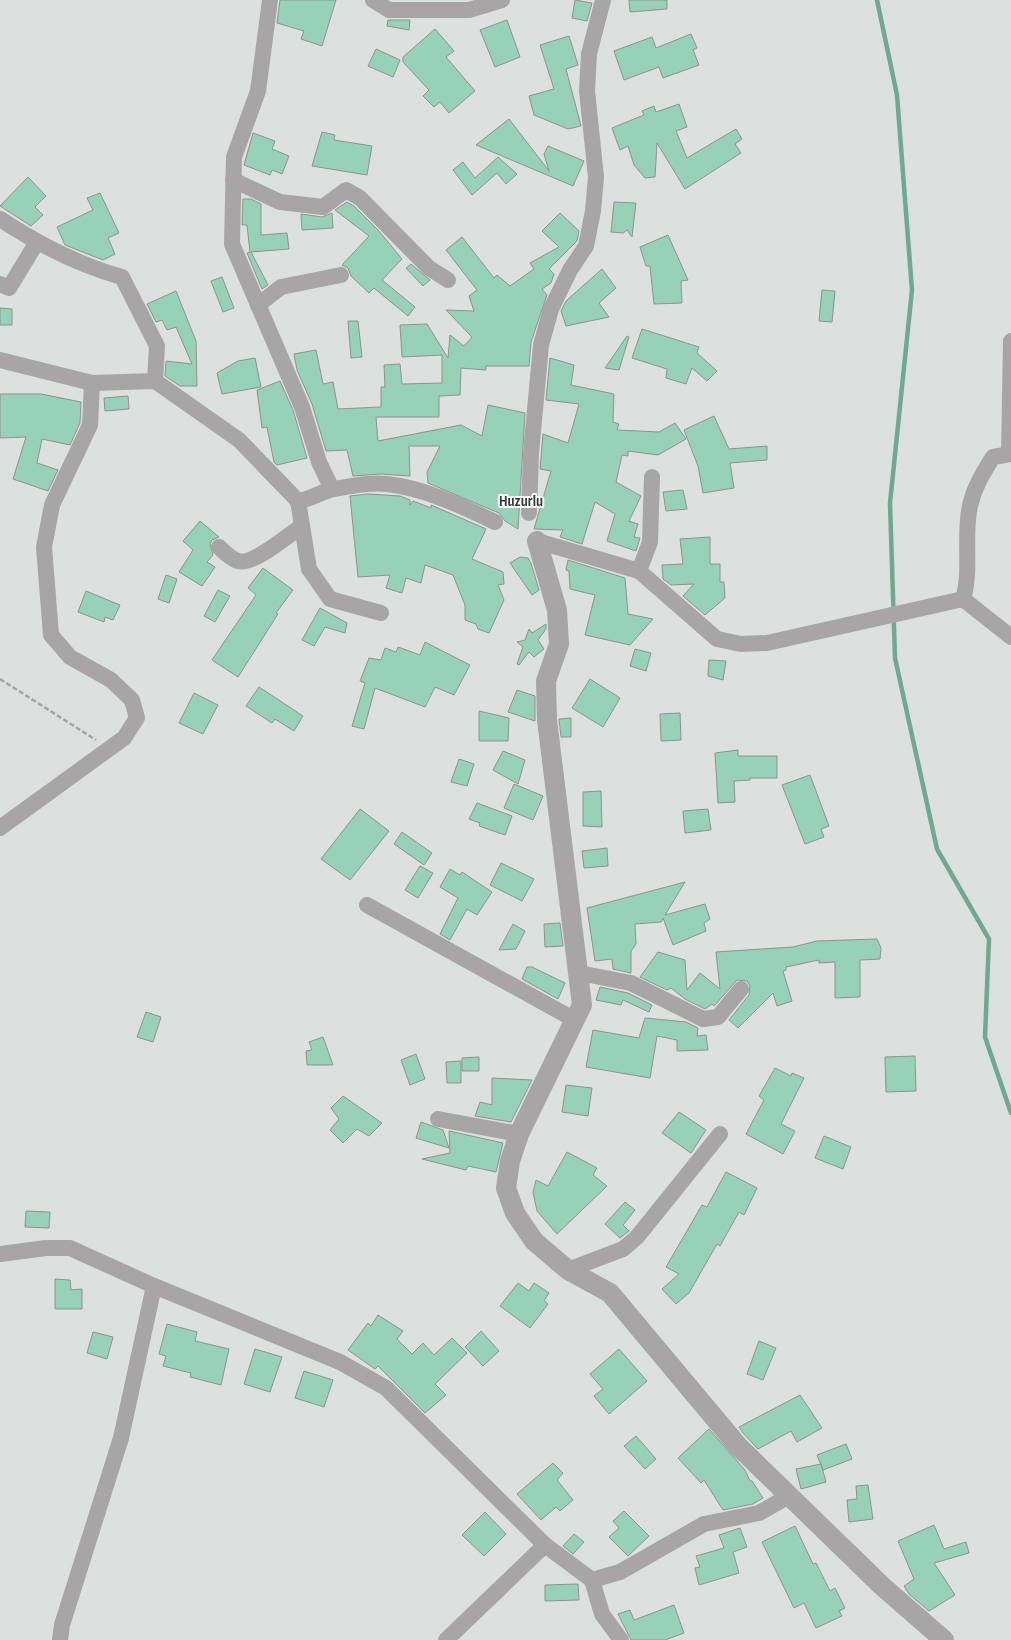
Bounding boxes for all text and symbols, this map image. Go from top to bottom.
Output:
district label: Huzurlu [499,492,543,511]

